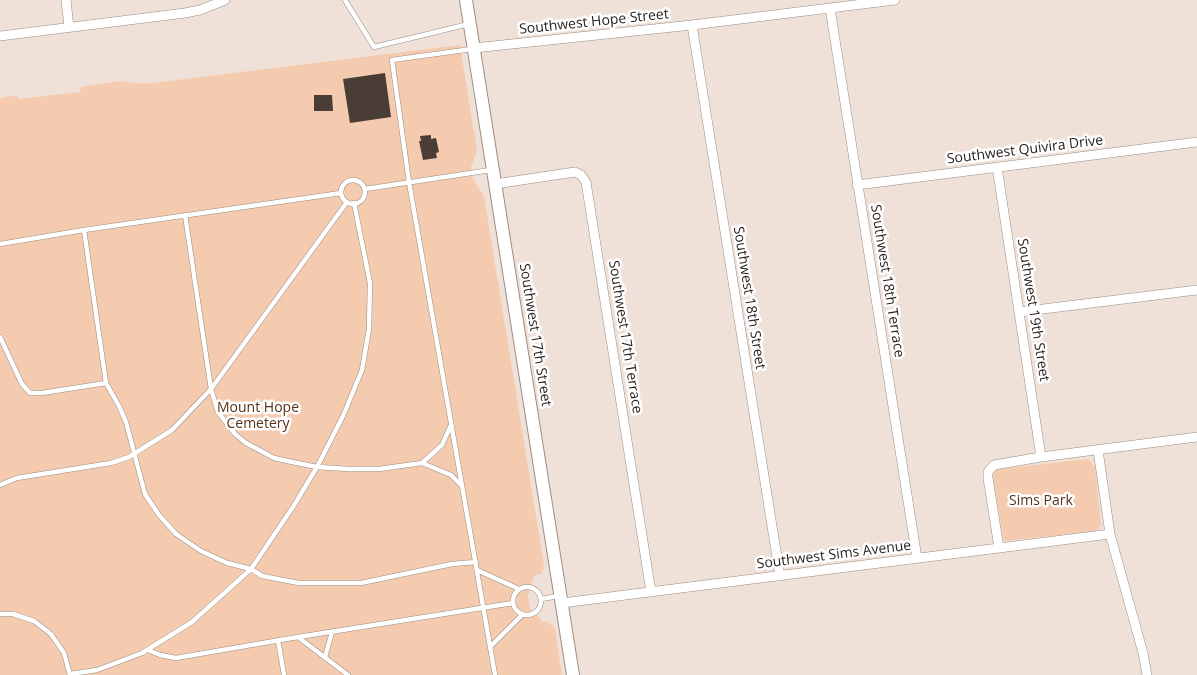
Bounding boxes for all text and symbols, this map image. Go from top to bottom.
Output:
street label: Southwest Hope Street [518,6,670,38]
street label: Southwest Quivira Drive [946,132,1104,168]
street label: Southwest 18th Terrace [867,203,907,359]
street label: Southwest 18th Street [729,225,769,371]
street label: Southwest 19th Street [1013,237,1053,383]
street label: Southwest 17th Terrace [605,259,645,415]
street label: Southwest 17th Street [515,262,555,408]
park label: Mount Hope Cemetery [217,400,299,432]
park label: Sims Park [1009,493,1073,509]
street label: Southwest Sims Avenue [756,537,912,573]

